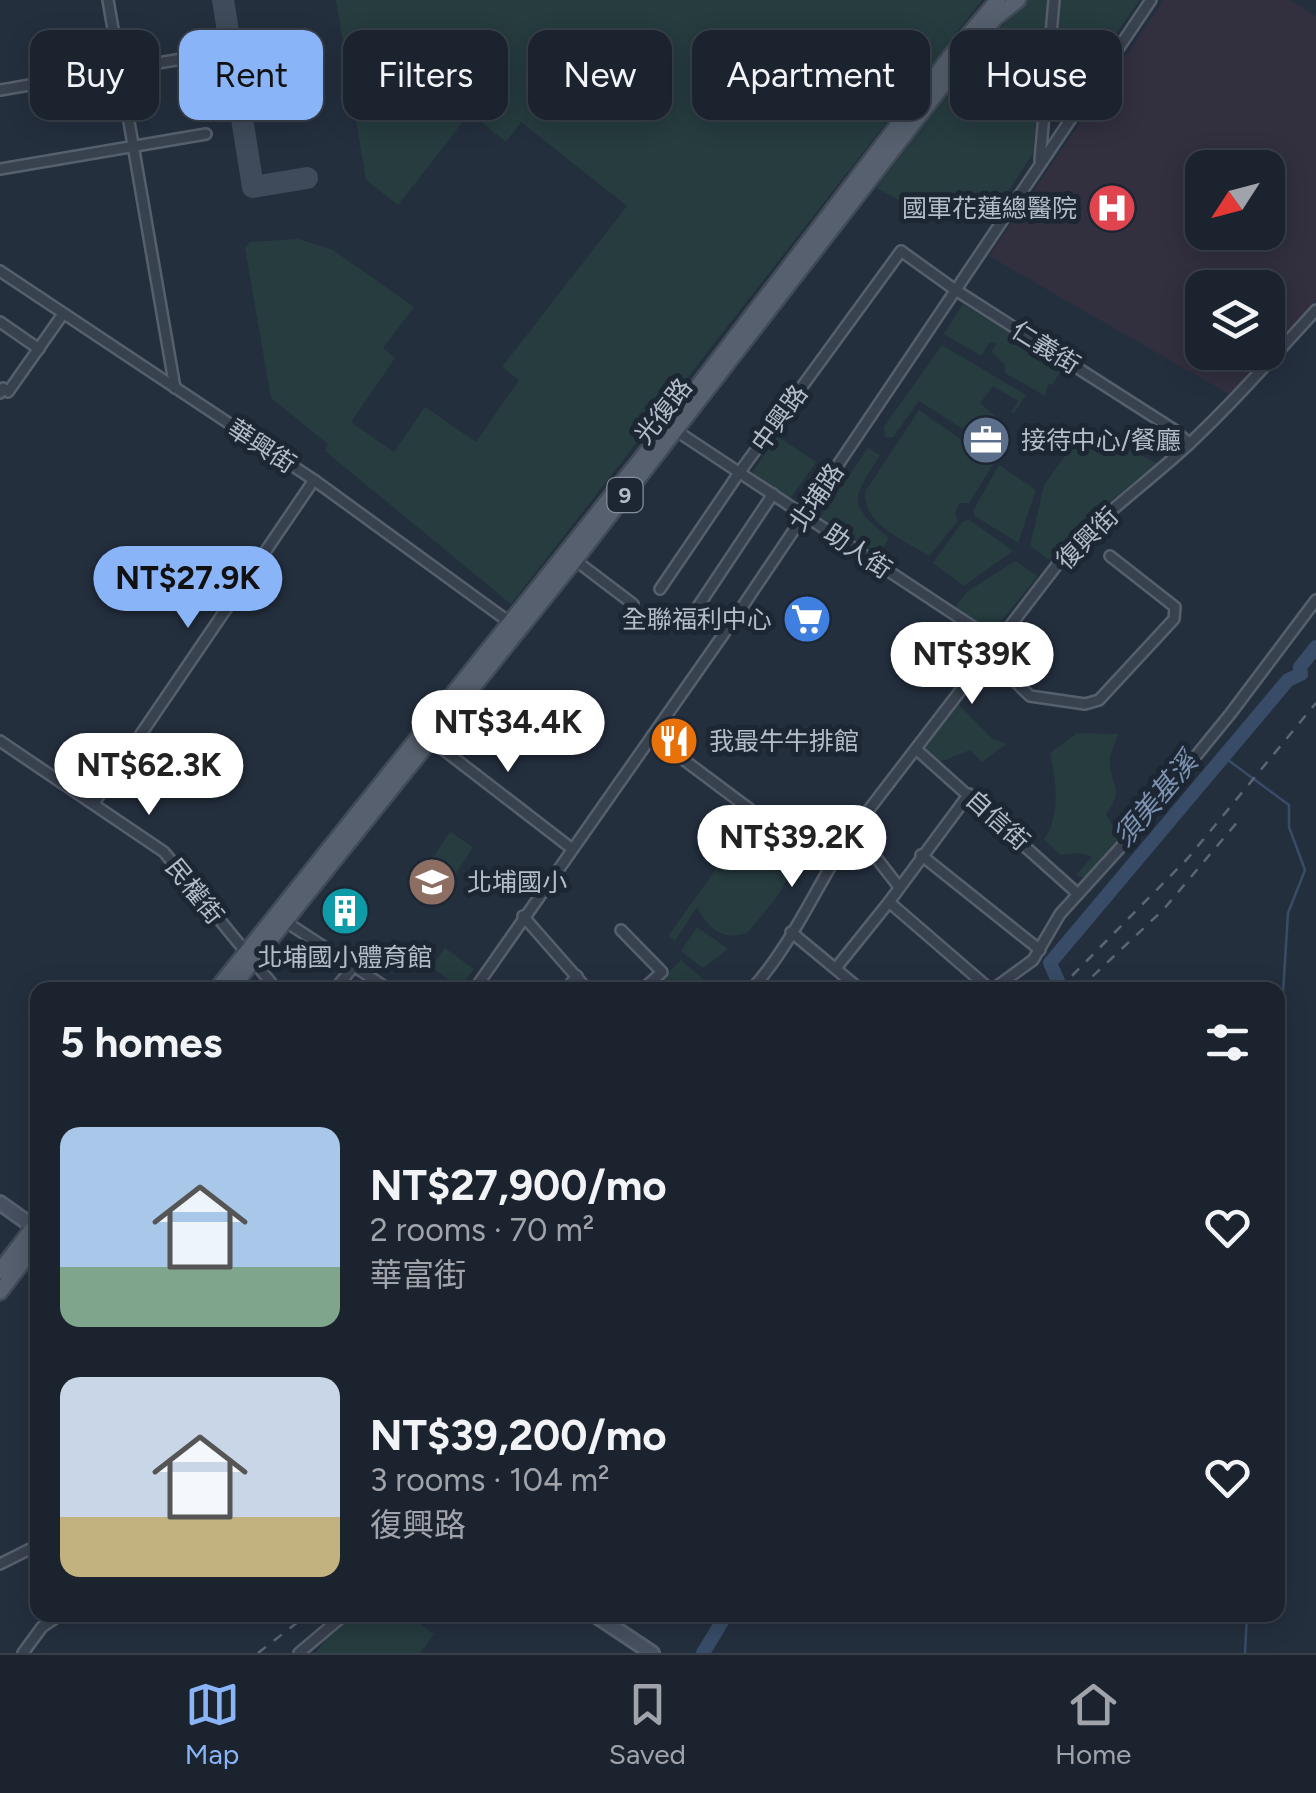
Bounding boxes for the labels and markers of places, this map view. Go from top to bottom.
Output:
hospital icon: 國軍花蓮總醫院 [1086,182,1138,234]
place label: 國軍花蓮總醫院 [902,193,1077,223]
office icon: 接待中心/餐廳 [960,414,1012,466]
place label: 接待中心/餐廳 [1021,425,1181,455]
pin: NT$27.9K [85,546,291,631]
supermarket icon: 全聯福利中心 [781,593,833,645]
place label: 全聯福利中心 [622,604,772,634]
pin: NT$39K [891,622,1053,707]
pin: NT$34.4K [405,690,611,775]
restaurant icon: 我最牛牛排館 [648,715,700,767]
place label: 我最牛牛排館 [709,726,859,756]
pin: NT$62.3K [46,733,252,818]
pin: NT$39.2K [689,805,895,890]
school or university icon: 北埔國小 [406,856,458,908]
place label: 北埔國小 [467,867,567,897]
building icon: 北埔國小體育館 [319,885,371,937]
place label: 北埔國小體育館 [257,942,433,972]

